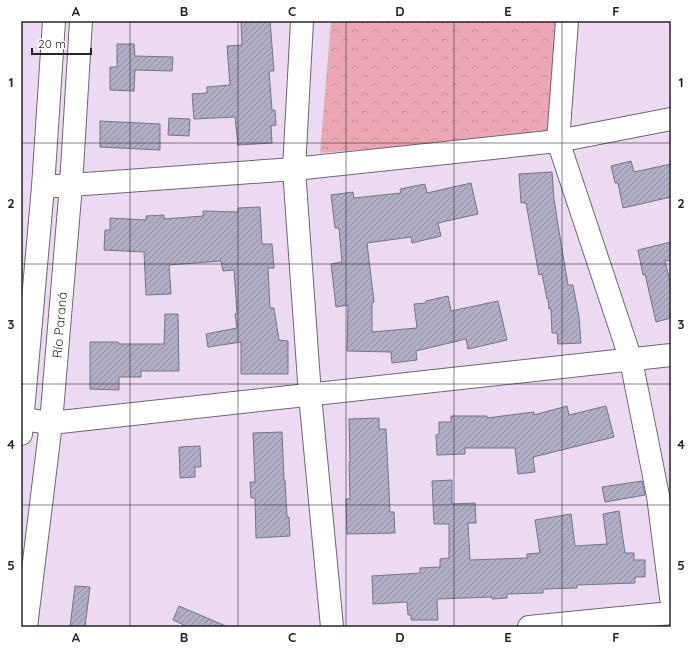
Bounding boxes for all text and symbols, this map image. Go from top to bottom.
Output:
text: A [72,3,81,19]
text: B [180,3,188,19]
text: C [288,3,296,19]
text: D [395,3,405,19]
text: E [504,3,512,19]
text: F [612,3,620,19]
scale bar [32,30,91,56]
text: 20 m [38,36,66,51]
text: 1 [8,74,14,90]
text: 1 [678,74,684,90]
text: 2 [7,195,15,211]
text: 2 [677,195,685,211]
street label: Río Paraná [48,291,70,359]
text: 3 [8,316,15,332]
text: 3 [678,316,685,332]
text: 4 [7,436,15,452]
text: 4 [677,436,685,452]
text: 5 [7,557,15,573]
text: 5 [677,557,685,573]
text: A [72,629,81,645]
text: B [180,629,188,645]
text: C [288,629,296,645]
text: D [395,629,405,645]
text: E [504,629,512,645]
text: F [612,629,620,645]

